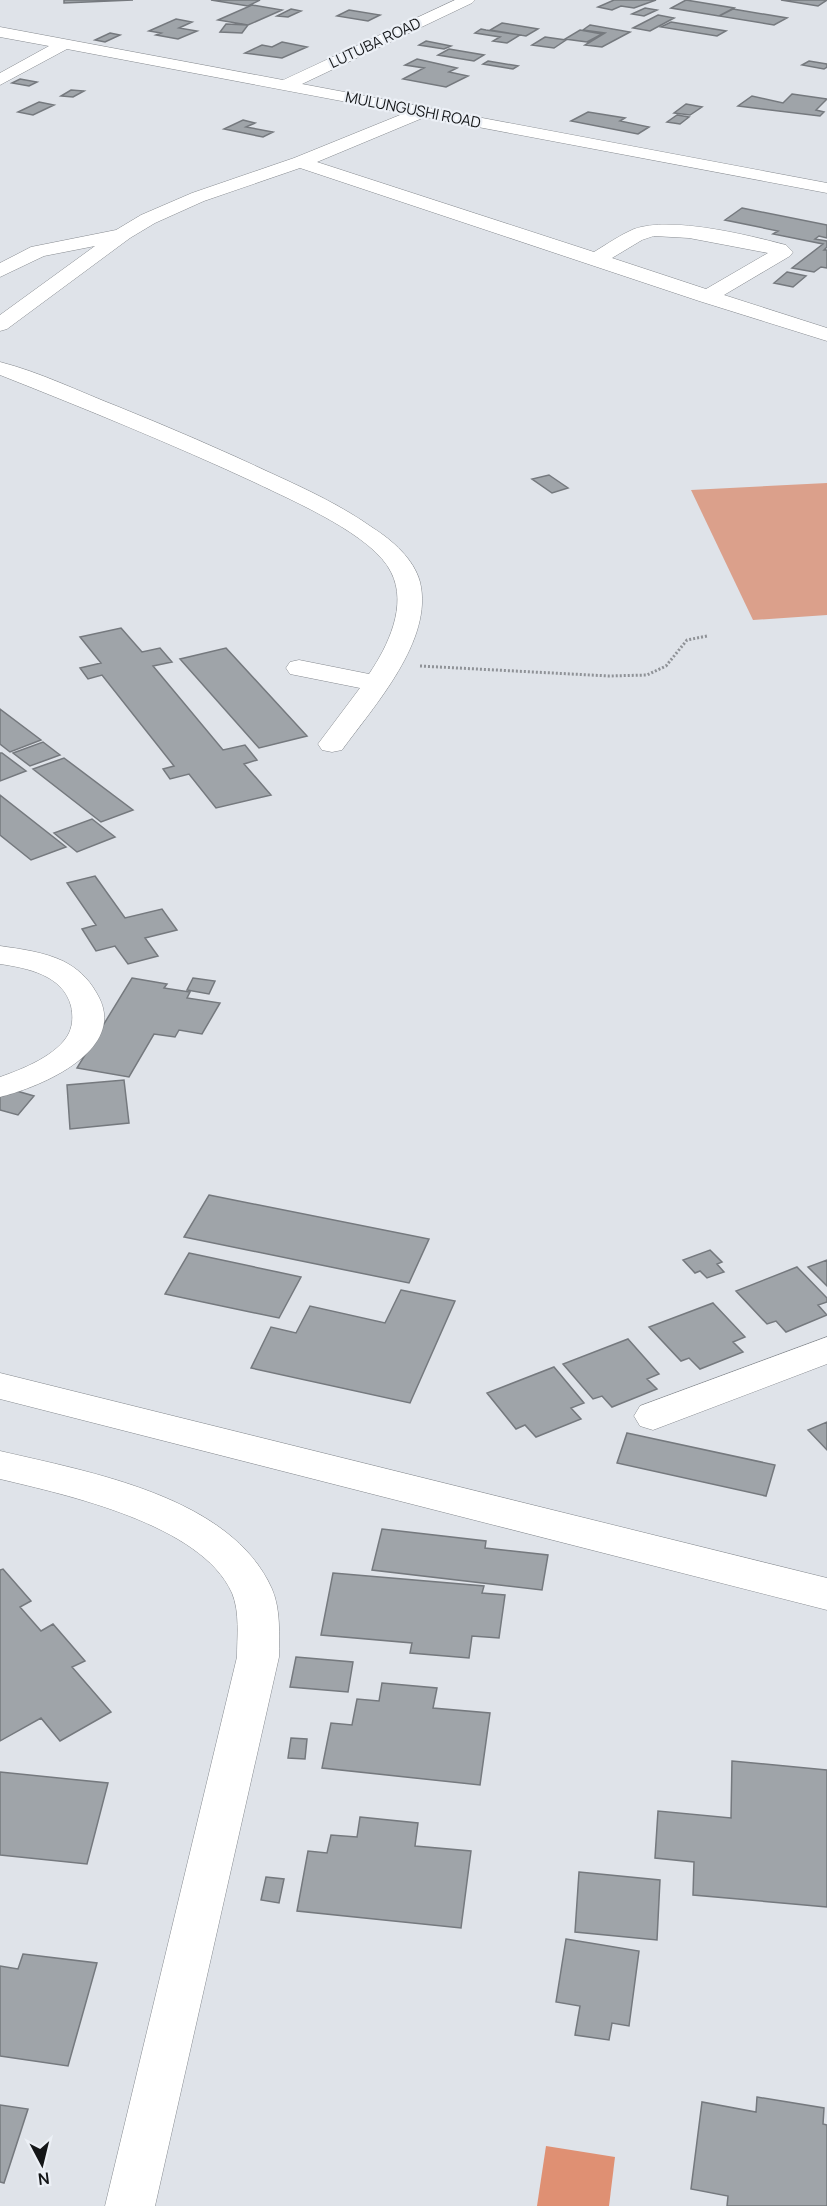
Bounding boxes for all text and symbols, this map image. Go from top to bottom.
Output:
street label: LUTUBA ROAD [326,12,424,73]
street label: MULUNGUSHI ROAD [343,86,483,133]
north arrow [12,2134,72,2194]
text: N [37,2167,51,2191]

